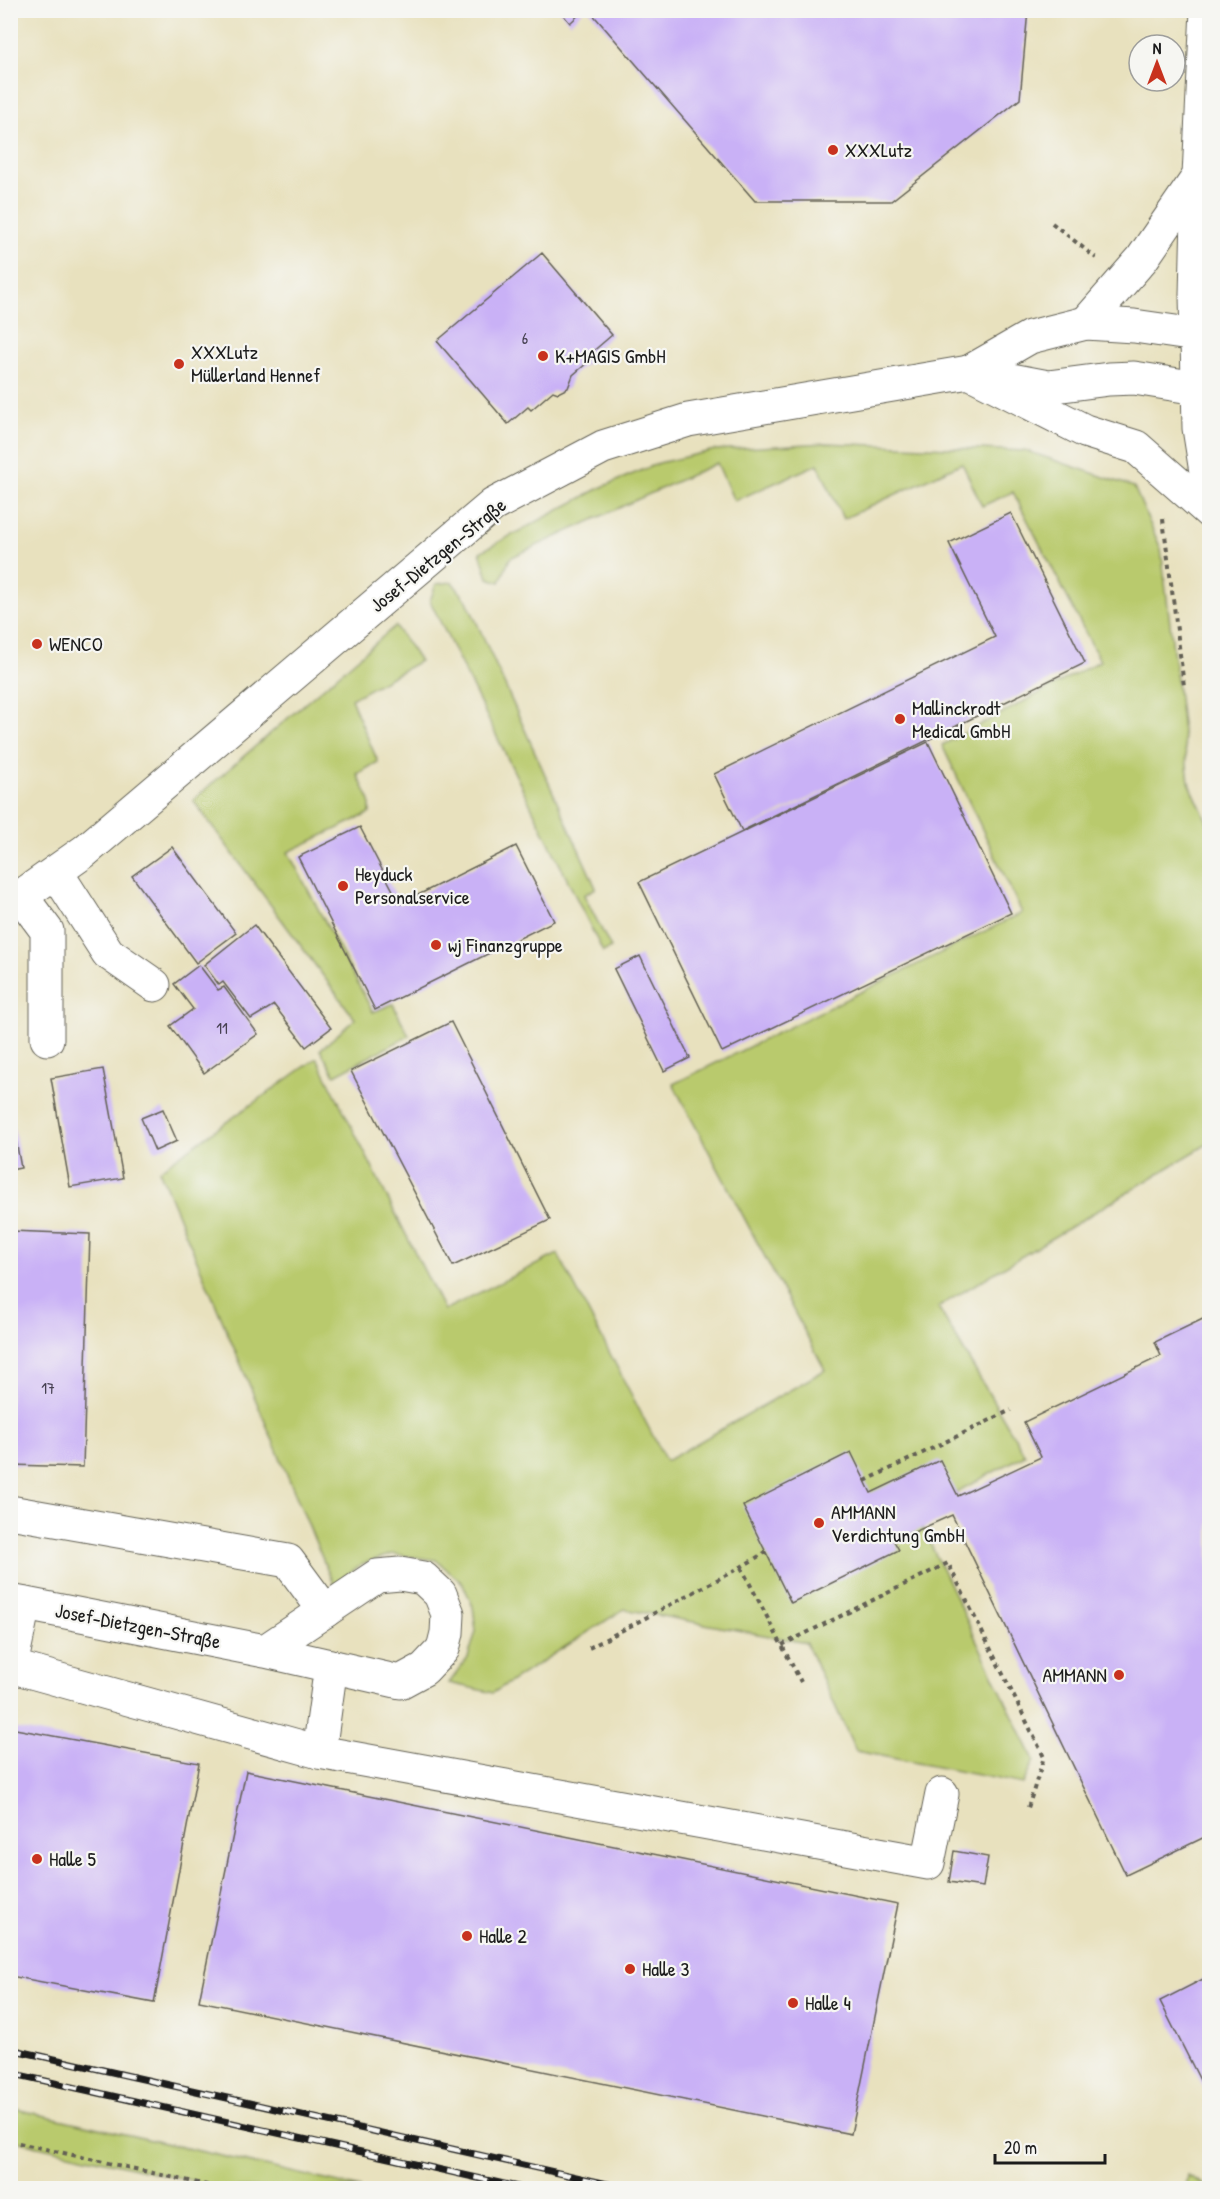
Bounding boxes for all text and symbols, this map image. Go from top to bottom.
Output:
north arrow [1127,33,1187,93]
text: N [1153,37,1162,59]
place label: XXXLutz [845,136,912,163]
marker: XXXLutz [826,143,840,157]
house number: 6 [522,327,528,349]
place label: XXXLutz Müllerland Hennef [191,338,320,388]
place label: K+MAGIS GmbH [555,342,666,369]
marker: K+MAGIS GmbH [536,349,550,363]
marker: XXXLutz Müllerland Hennef [172,357,186,371]
street label: Josef-Dietzgen-Straße [364,491,511,618]
place label: WENCO [49,630,103,657]
marker: WENCO [30,637,44,651]
place label: Mallinckrodt Medical GmbH [912,694,1010,744]
marker: Mallinckrodt Medical GmbH [893,712,907,726]
place label: Heyduck Personalservice [355,860,470,910]
marker: Heyduck Personalservice [336,879,350,893]
place label: wj Finanzgruppe [448,931,563,958]
marker: wj Finanzgruppe [429,938,443,952]
house number: 11 [216,1017,228,1039]
house number: 17 [41,1377,55,1399]
place label: AMMANN Verdichtung GmbH [831,1498,965,1548]
marker: AMMANN Verdichtung GmbH [812,1516,826,1530]
street label: Josef-Dietzgen-Straße [53,1596,223,1655]
place label: AMMANN [1042,1661,1107,1688]
marker: AMMANN [1112,1668,1126,1682]
place label: Halle 5 [49,1845,96,1872]
marker: Halle 5 [30,1852,44,1866]
place label: Halle 2 [479,1922,527,1949]
marker: Halle 2 [460,1929,474,1943]
place label: Halle 3 [642,1955,689,1982]
marker: Halle 3 [623,1962,637,1976]
place label: Halle 4 [805,1989,851,2016]
marker: Halle 4 [786,1996,800,2010]
scale bar [995,2127,1104,2165]
text: 20 m [1004,2135,1037,2160]

